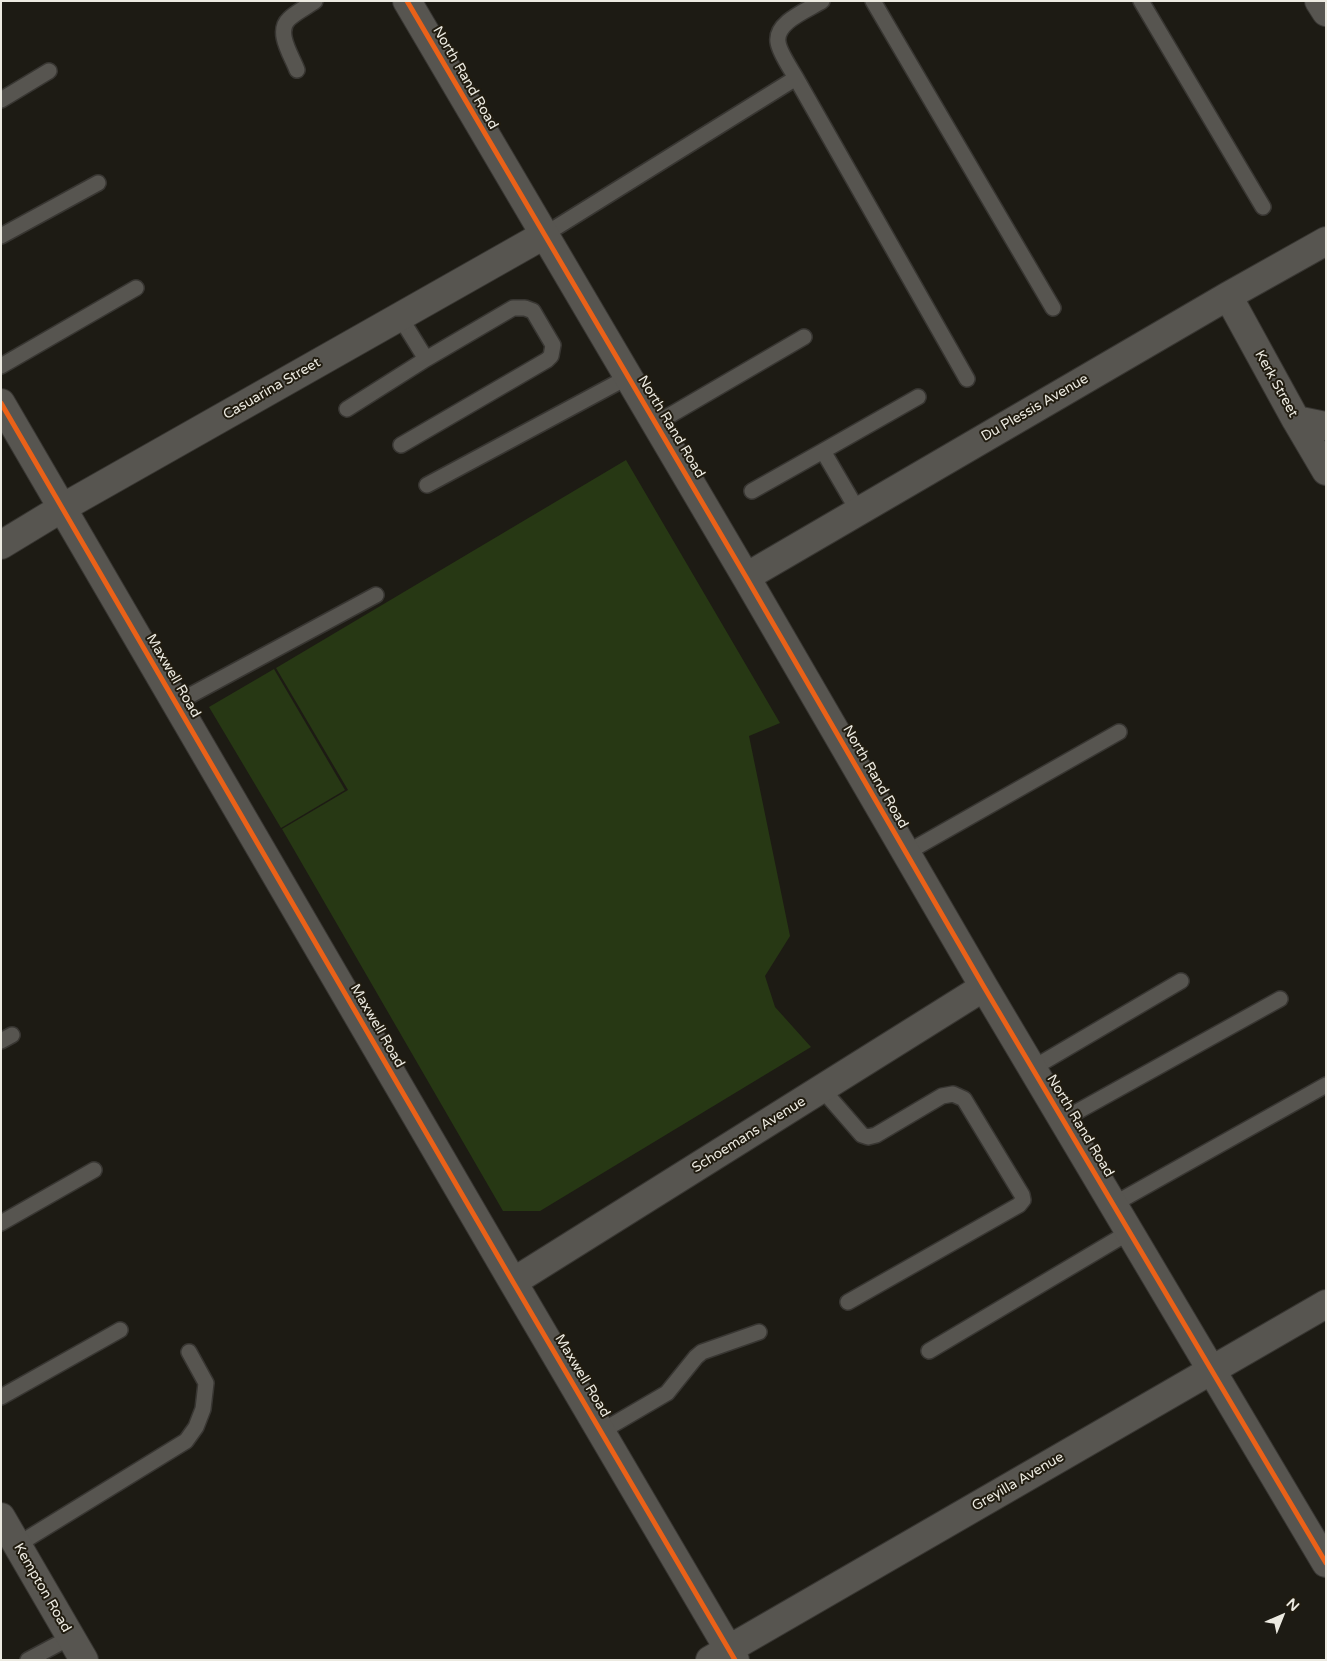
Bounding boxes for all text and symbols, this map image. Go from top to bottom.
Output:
street label: North Rand Road [429,23,501,133]
street label: Kerk Street [1251,348,1301,420]
street label: Casuarina Street [220,354,324,424]
street label: Du Plessis Avenue [979,371,1091,445]
street label: North Rand Road [634,373,708,481]
street label: Maxwell Road [142,631,204,721]
street label: North Rand Road [839,722,911,832]
street label: Maxwell Road [346,981,408,1071]
street label: North Rand Road [1043,1072,1117,1180]
street label: Schoemans Avenue [689,1093,809,1177]
street label: Maxwell Road [551,1331,613,1421]
street label: Greyilla Avenue [969,1449,1067,1515]
street label: Kempton Road [10,1540,74,1636]
north arrow [1257,1591,1307,1641]
text: N [1283,1595,1303,1615]

